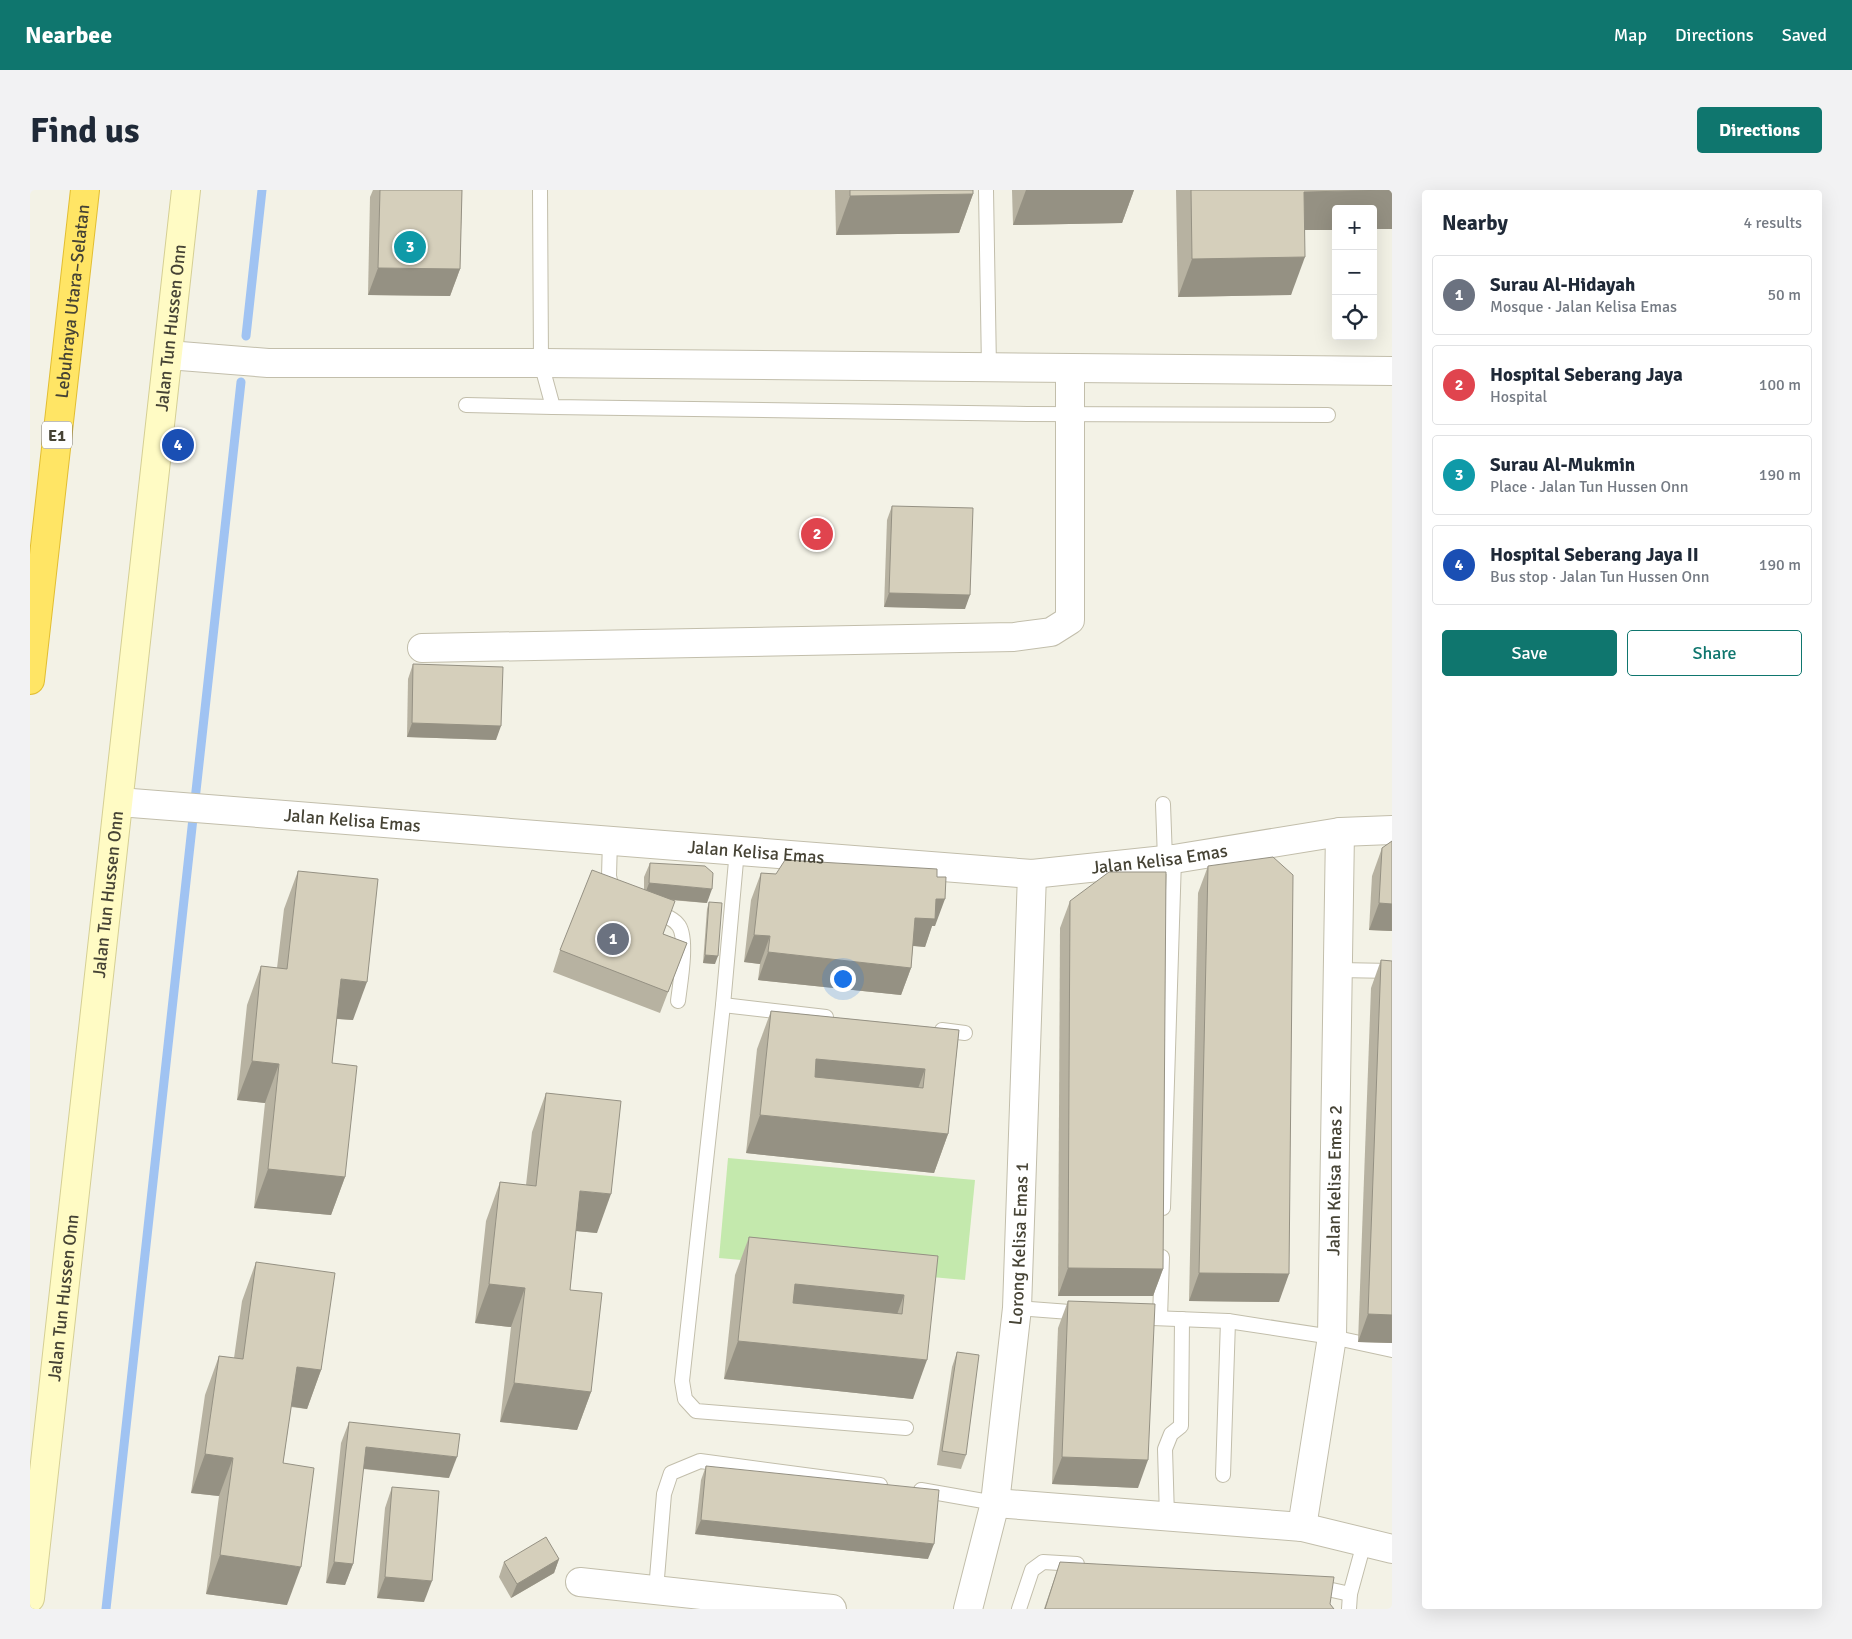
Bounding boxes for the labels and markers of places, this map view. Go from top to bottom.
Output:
pin: 3 [394,228,426,266]
pin: 4 [162,426,194,464]
pin: 2 [801,515,833,553]
pin: 1 [597,920,629,958]

